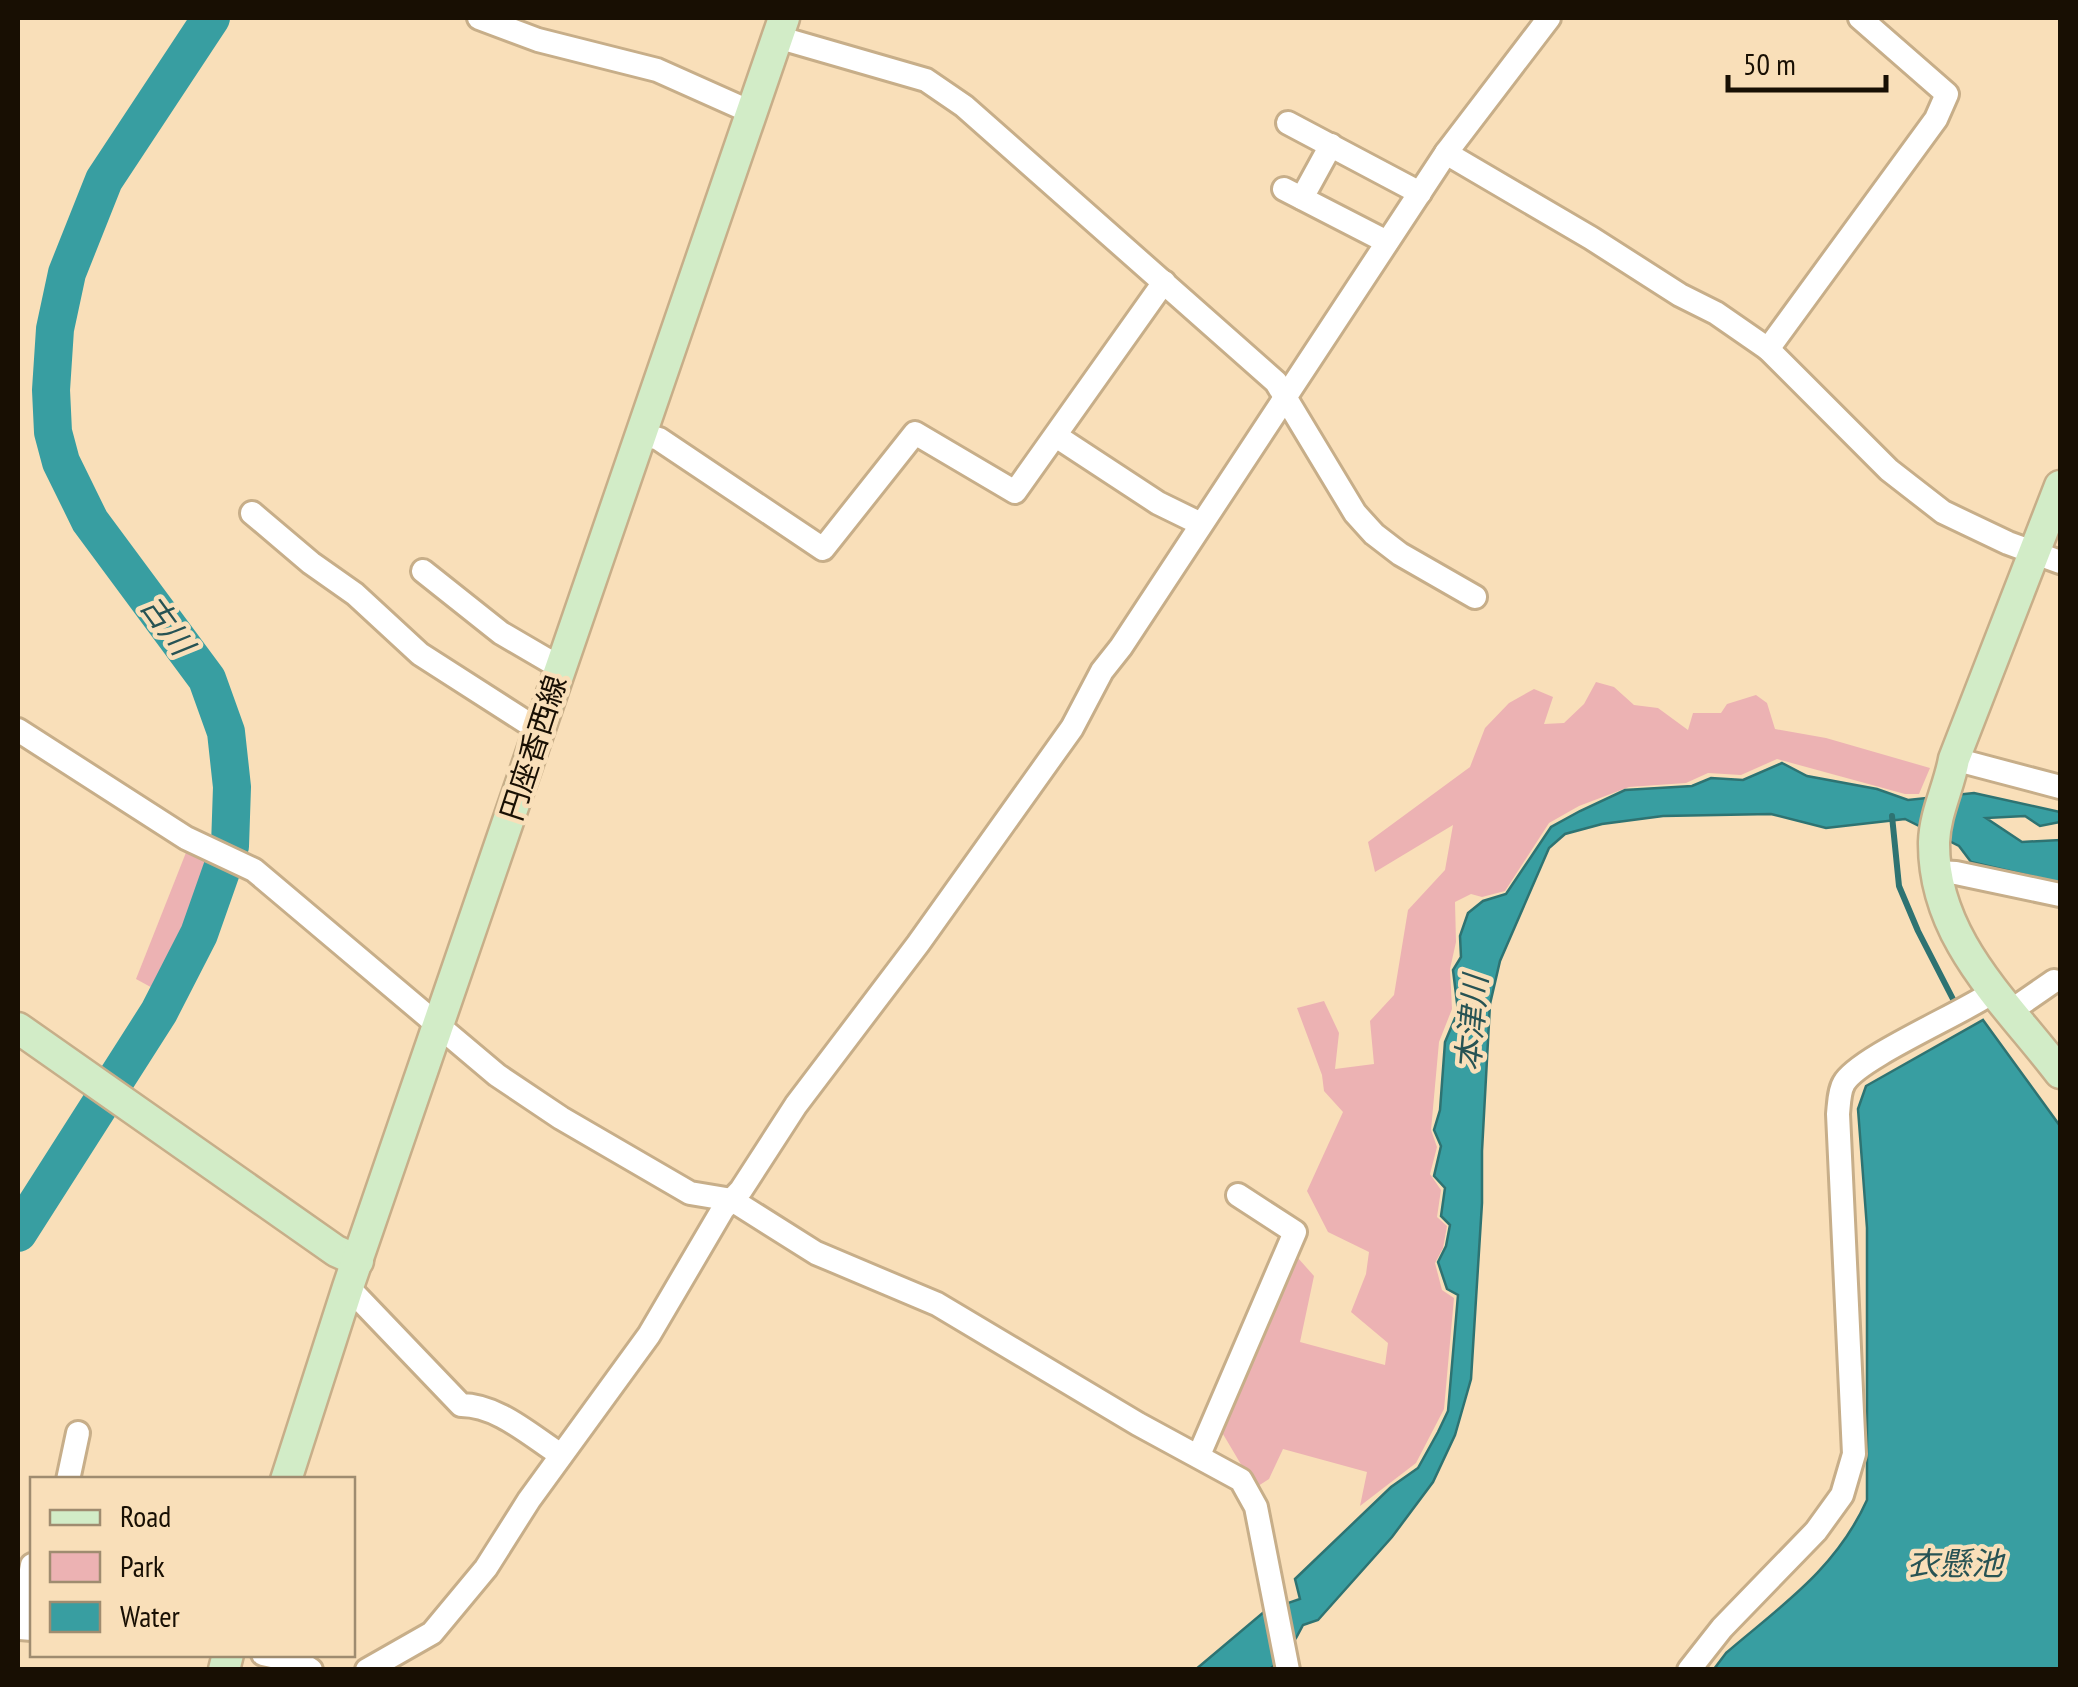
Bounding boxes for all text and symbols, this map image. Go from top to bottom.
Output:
scale bar [1728,30,1886,92]
text: 50 m [1743,44,1796,83]
water label: 古川 [132,586,205,665]
street label: 円座香西線 [491,670,574,825]
water label: 本津川 [1446,970,1496,1073]
legend [30,1477,355,1657]
text: Road [120,1496,171,1535]
water label: 衣懸池 [1907,1542,2006,1584]
text: Park [120,1546,165,1585]
text: Water [120,1596,181,1635]

